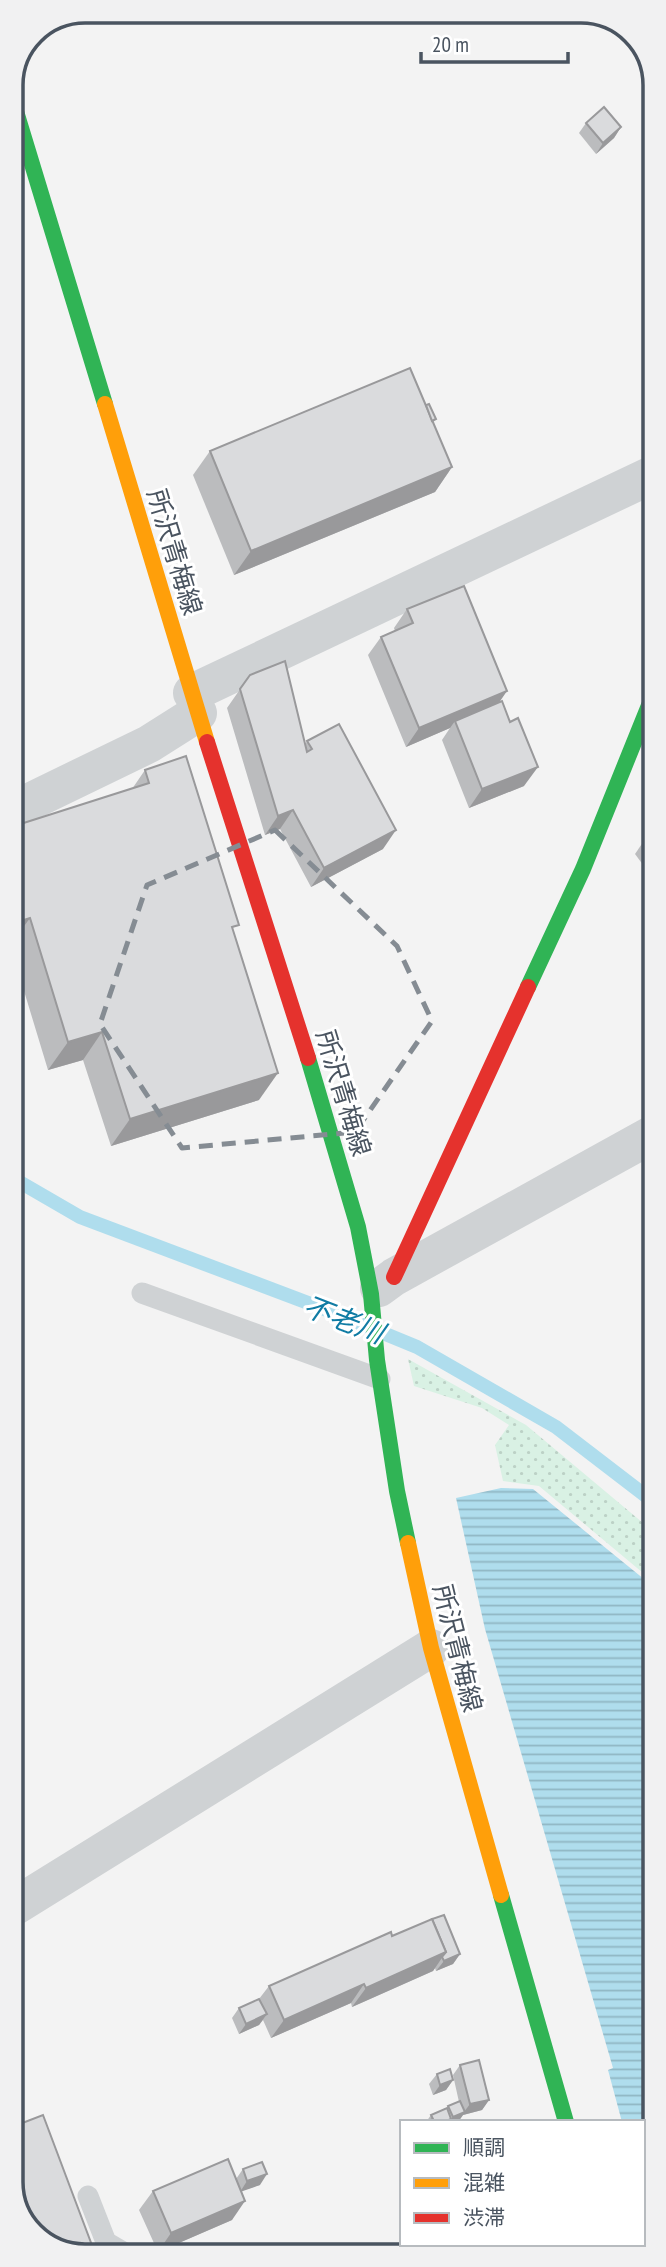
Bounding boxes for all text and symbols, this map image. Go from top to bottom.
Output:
scale bar [421,21,568,65]
text: 20 m [432,31,469,58]
street label: 所沢青梅線 [140,485,210,619]
street label: 所沢青梅線 [309,1026,379,1160]
water label: 不老川 [298,1287,393,1352]
street label: 所沢青梅線 [426,1581,490,1715]
legend [400,2120,645,2246]
text: 順調 [463,2134,505,2161]
text: 混雑 [463,2169,505,2196]
text: 渋滞 [463,2204,505,2231]

